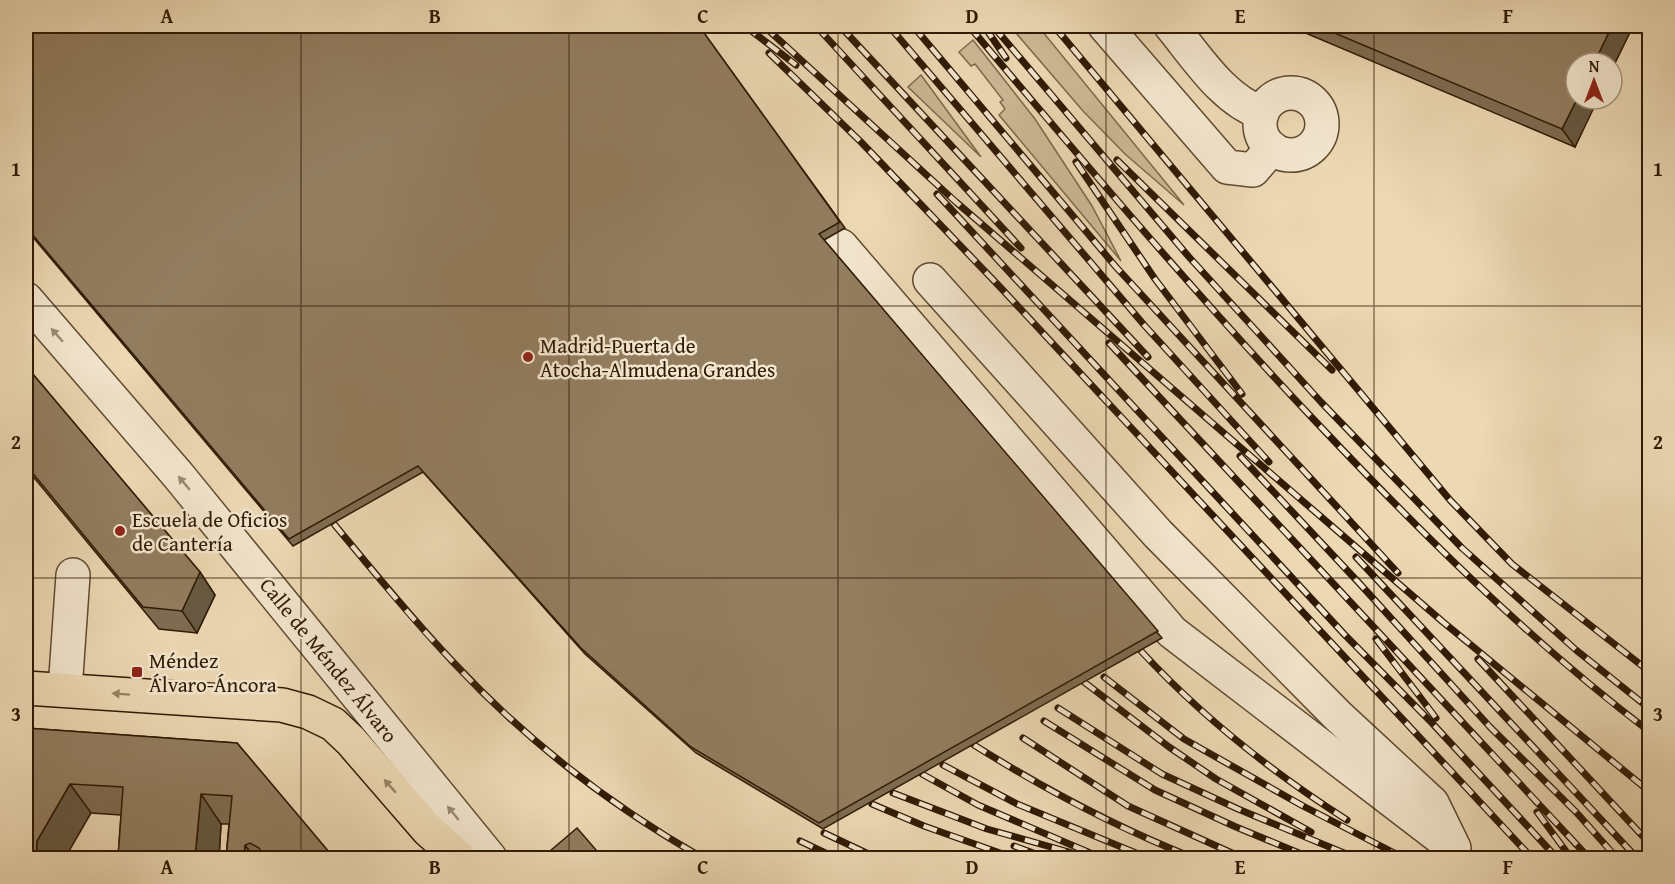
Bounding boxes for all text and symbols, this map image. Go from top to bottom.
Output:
text: A [161,1,174,30]
text: B [429,1,441,30]
text: C [697,1,709,30]
text: D [965,1,979,30]
text: E [1235,1,1246,30]
text: F [1503,1,1513,30]
north arrow [1564,51,1624,111]
text: N [1589,54,1600,78]
text: 1 [11,154,21,183]
text: 1 [1653,154,1663,183]
one-way arrow [50,327,63,343]
place label: Madrid-Puerta de Atocha-Almudena Grandes [540,330,775,385]
marker: Madrid-Puerta de Atocha-Almudena Grandes [521,350,535,364]
text: 2 [11,427,21,456]
text: 2 [1653,427,1663,456]
one-way arrow [178,476,191,491]
place label: Escuela de Oficios de Cantería [132,504,287,559]
marker: Escuela de Oficios de Cantería [113,524,127,538]
street label: Calle de Méndez Álvaro [253,571,405,749]
place label: Méndez Álvaro-Áncora [149,645,277,700]
marker: Méndez Álvaro-Áncora [130,665,144,679]
one-way arrow [111,689,130,699]
text: 3 [11,699,21,728]
text: 3 [1653,699,1663,728]
one-way arrow [384,779,397,794]
one-way arrow [447,805,460,821]
text: A [161,852,174,881]
text: B [429,852,441,881]
text: C [697,852,709,881]
text: D [965,852,979,881]
text: E [1235,852,1246,881]
text: F [1503,852,1513,881]

